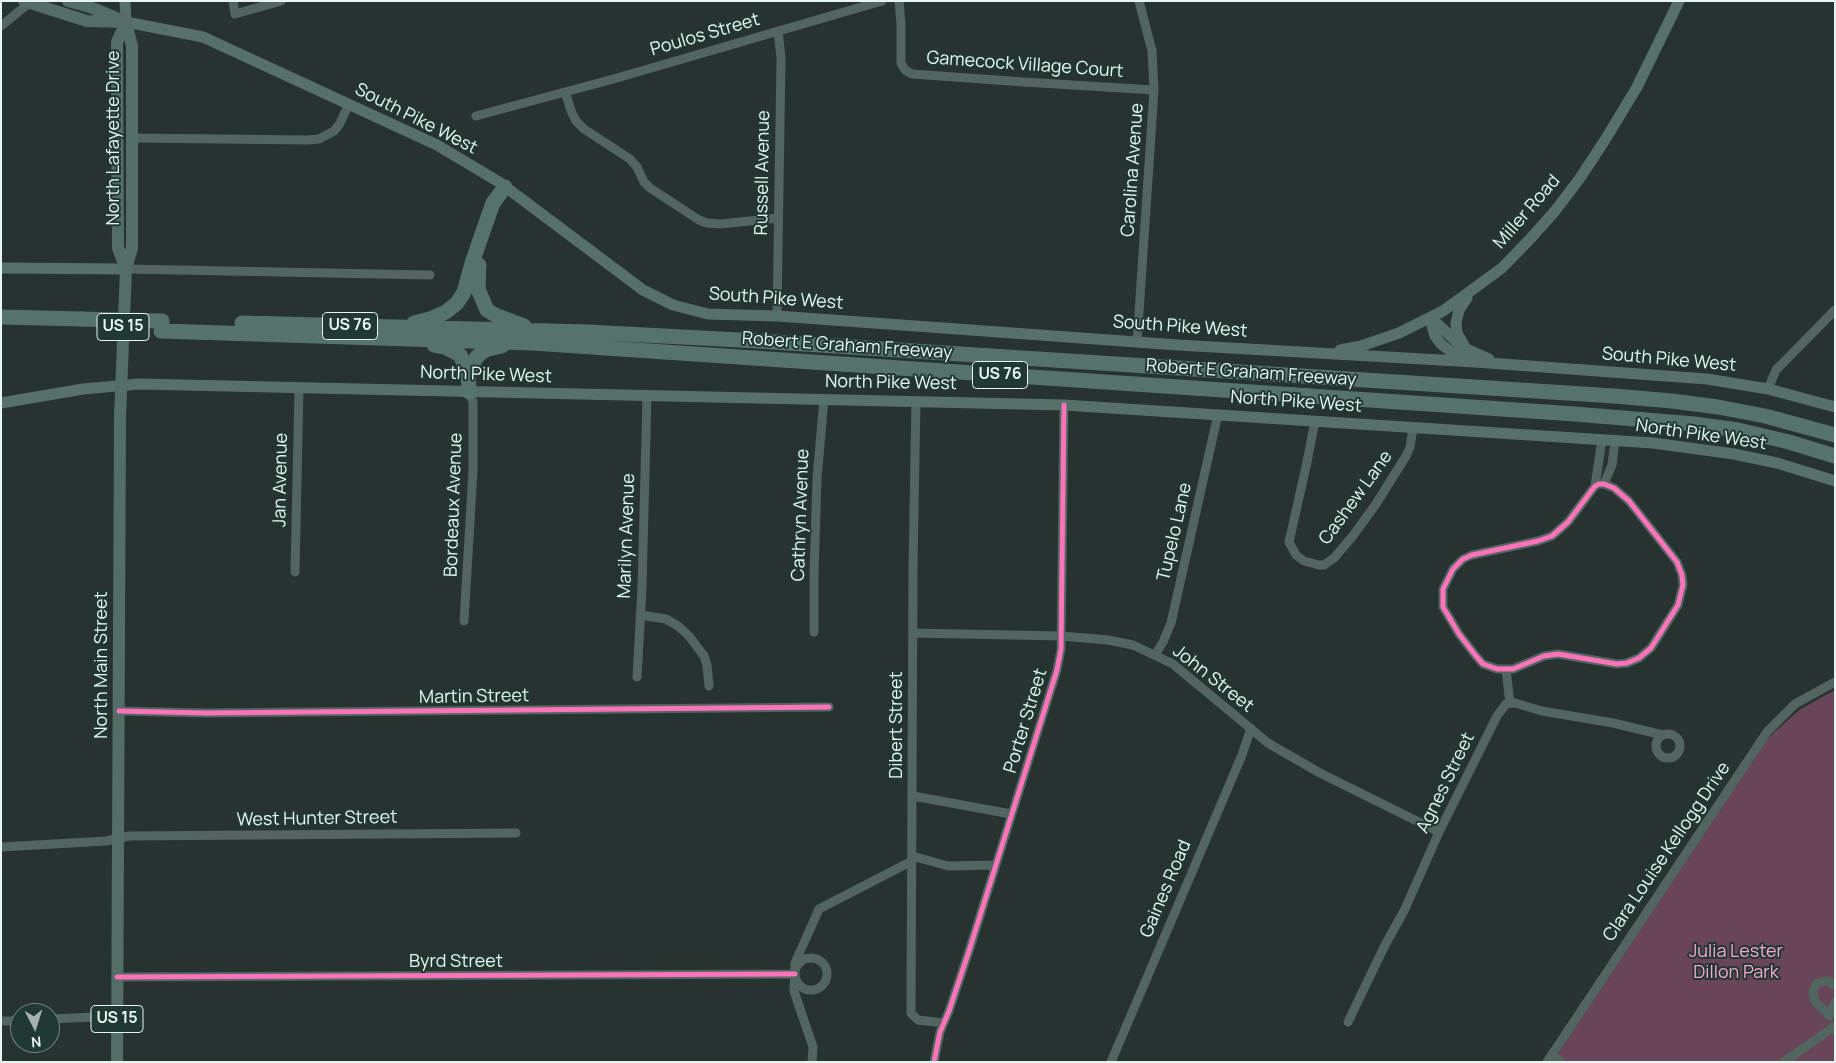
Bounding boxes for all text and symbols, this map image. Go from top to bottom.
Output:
street label: Poulos Street [648,9,762,61]
street label: Gamecock Village Court [926,47,1124,83]
street label: North Lafayette Drive [103,51,125,225]
street label: South Pike West [351,79,481,159]
street label: Carolina Avenue [1118,102,1148,238]
street label: Russell Avenue [751,110,775,236]
street label: Miller Road [1489,171,1565,253]
street label: South Pike West [708,284,844,314]
road number: US 76 [322,312,378,340]
street label: South Pike West [1112,312,1248,342]
road number: US 15 [97,314,149,341]
street label: Robert E Graham Freeway [741,328,953,364]
street label: South Pike West [1601,343,1737,377]
street label: Robert E Graham Freeway [1145,355,1357,391]
street label: North Pike West [420,362,552,388]
road number: US 76 [972,362,1028,388]
street label: North Pike West [825,371,957,395]
street label: North Pike West [1229,387,1363,417]
street label: North Pike West [1634,415,1768,455]
street label: Bordeaux Avenue [441,432,467,578]
street label: Jan Avenue [269,433,293,527]
street label: Cashew Lane [1315,447,1397,549]
street label: Cathryn Avenue [788,448,814,582]
street label: Marilyn Avenue [614,473,640,599]
street label: Tupelo Lane [1153,481,1197,583]
street label: North Main Street [91,591,113,739]
street label: John Street [1168,641,1258,717]
street label: Porter Street [1000,666,1052,776]
street label: Dibert Street [886,671,908,779]
street label: Martin Street [419,685,529,709]
street label: Agnes Street [1412,729,1480,837]
street label: Clara Louise Kellogg Drive [1599,758,1735,946]
street label: West Hunter Street [237,807,397,831]
street label: Gaines Road [1136,837,1196,941]
park label: Julia Lester Dillon Park [1689,941,1783,984]
street label: Byrd Street [409,951,503,973]
north arrow [10,1003,60,1053]
road number: US 15 [91,1006,143,1032]
text: N [30,1033,42,1052]

